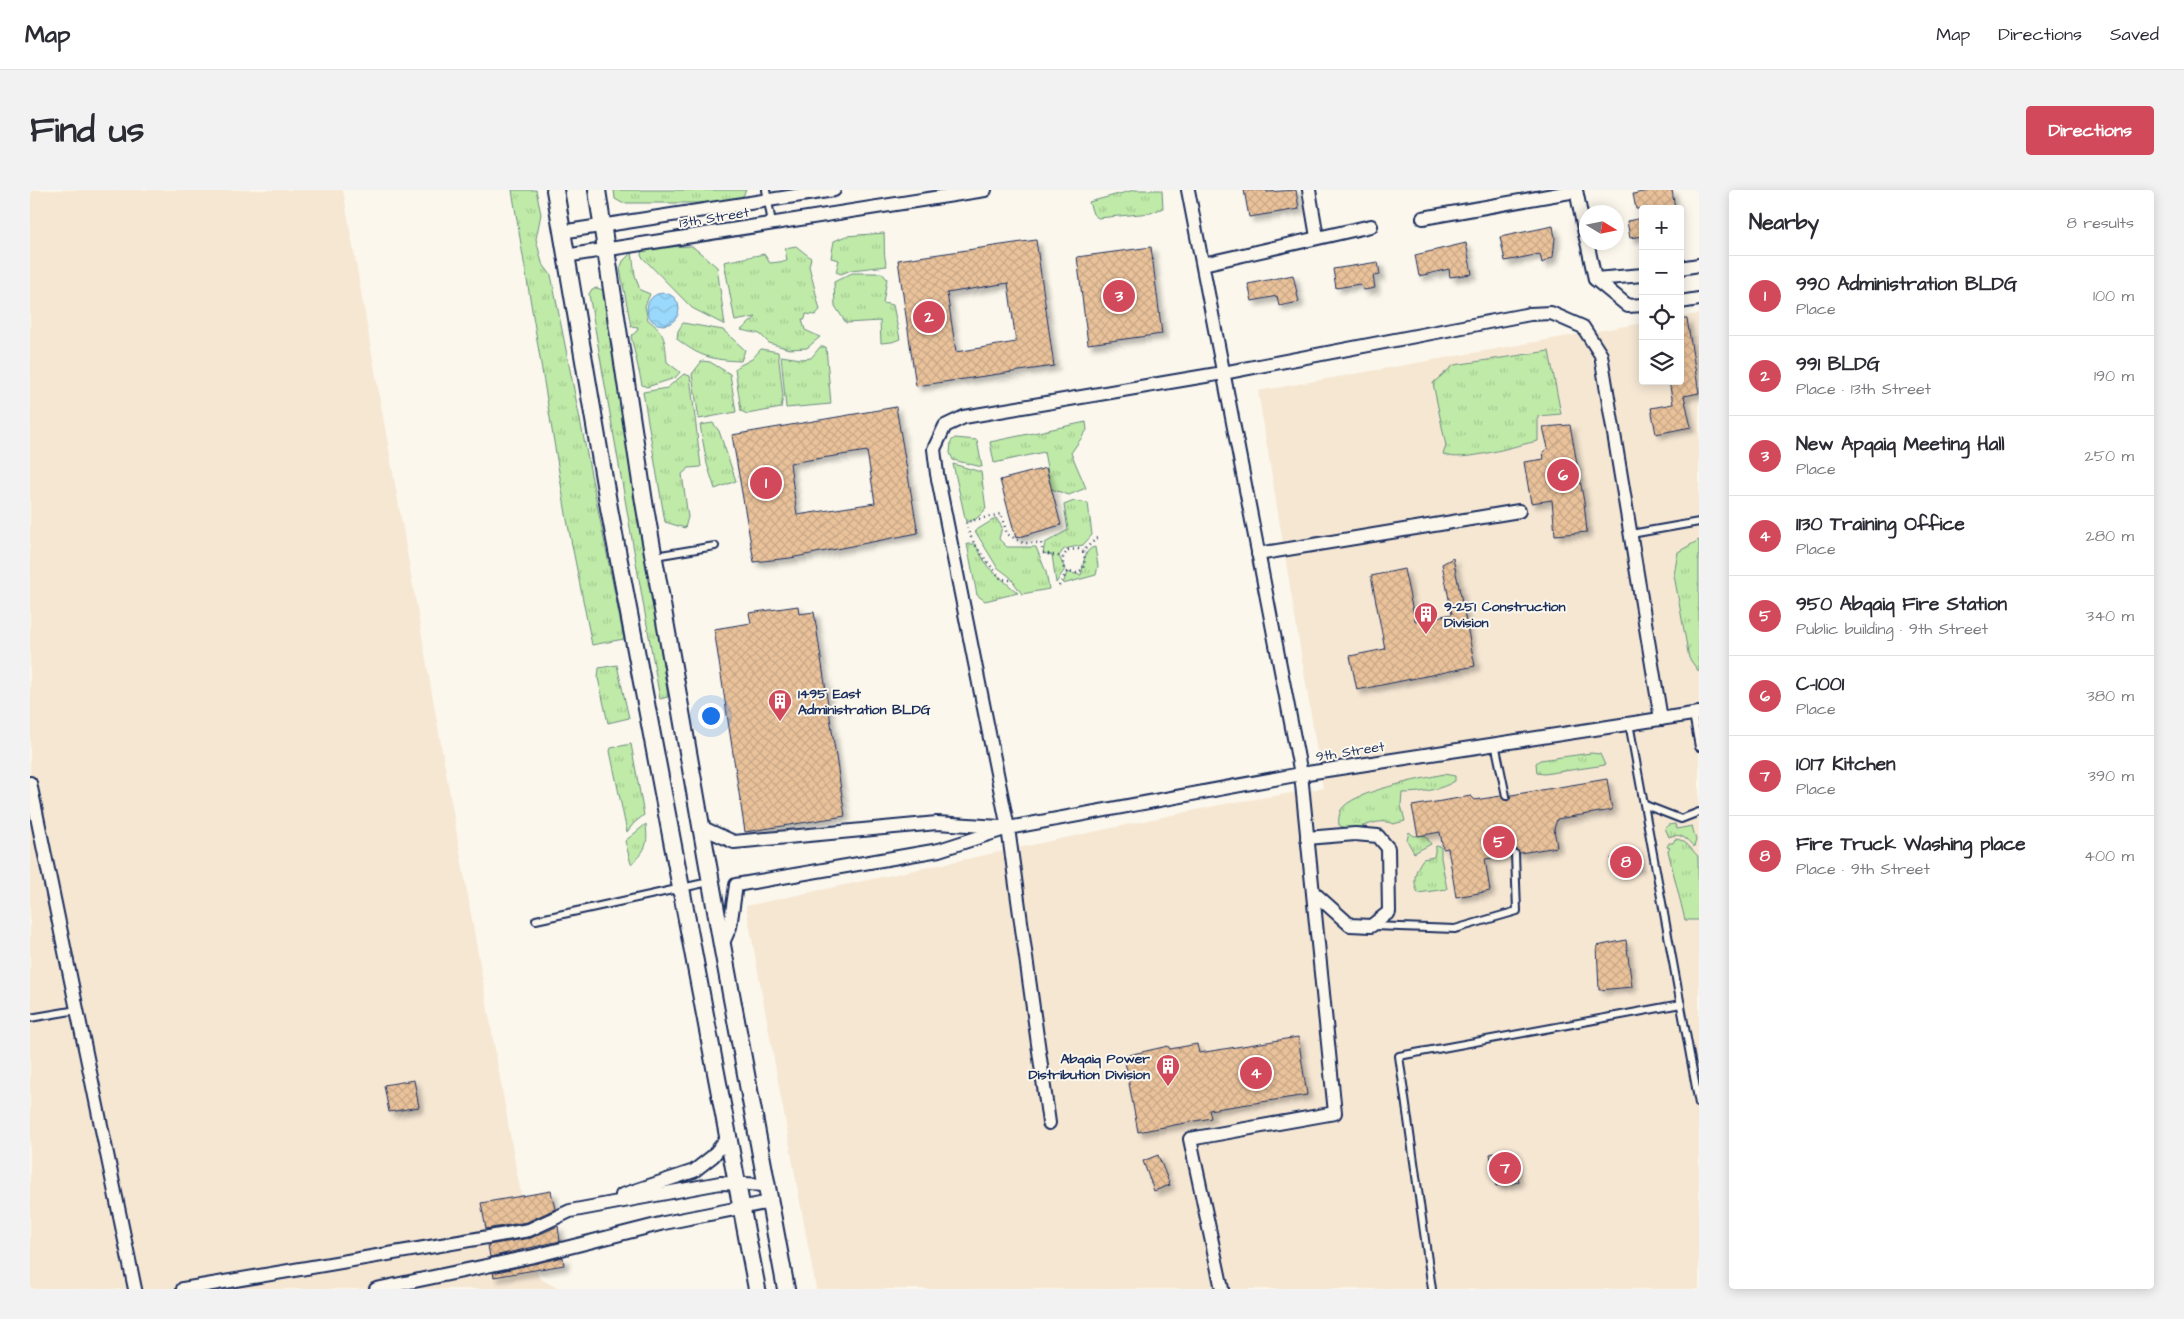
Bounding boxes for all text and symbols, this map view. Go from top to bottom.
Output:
text: Map [25,18,70,52]
text: Map [1936,22,1970,47]
text: Directions [1998,22,2082,47]
text: Saved [2110,22,2159,47]
text: Find us [30,106,144,155]
button: Directions [2026,106,2154,155]
street label: 13th Street [678,203,751,233]
north arrow [1579,205,1624,250]
map controls [1639,205,1684,385]
button: + [1639,205,1684,250]
text: Nearby [1749,208,1819,237]
text: 8 results [2067,212,2134,234]
button: − [1639,250,1684,295]
text: 990 Administration BLDG [1796,271,2017,298]
pin: 3 [1103,277,1135,315]
text: 1 [1764,285,1766,307]
text: 100 m [2093,285,2134,307]
button: locate [1639,295,1684,340]
pin: 2 [913,298,945,336]
text: Place [1796,298,1836,320]
button: layers [1639,340,1684,385]
text: 991 BLDG [1796,351,1880,378]
text: 2 [1760,365,1770,387]
text: 190 m [2094,365,2134,387]
text: Place · 13th Street [1796,378,1931,400]
text: New Apqaiq Meeting Hall [1796,431,2004,458]
text: 3 [1761,445,1769,467]
text: 250 m [2085,445,2134,467]
pin: 6 [1547,456,1579,494]
text: Place [1796,458,1836,480]
pin: 1 [750,464,782,502]
text: 1130 Training Office [1796,511,1965,538]
text: 4 [1760,525,1770,547]
text: 280 m [2086,525,2134,547]
text: Place [1796,538,1836,560]
text: 950 Abqaiq Fire Station [1796,591,2007,618]
place label: 9-251 Construction Division [1444,597,1565,633]
building icon: 9-251 Construction Division [1413,601,1439,635]
text: 5 [1759,605,1771,627]
text: 340 m [2086,605,2134,627]
text: Public building · 9th Street [1796,618,1988,640]
text: C-1001 [1796,671,1844,698]
place label: 1495 East Administration BLDG [798,684,931,720]
text: 6 [1760,685,1770,707]
text: 380 m [2087,685,2134,707]
building icon: 1495 East Administration BLDG [767,688,793,722]
text: Place [1796,698,1836,720]
your location [698,703,724,729]
street label: 9th Street [1314,737,1386,767]
text: 1017 Kitchen [1796,751,1895,778]
text: 7 [1760,765,1770,787]
text: 390 m [2088,765,2134,787]
text: Place [1796,778,1836,800]
pin: 5 [1483,823,1515,861]
text: Fire Truck Washing place [1796,831,2025,858]
pin: 8 [1610,843,1642,881]
text: 8 [1760,845,1770,867]
text: 400 m [2084,845,2134,867]
text: Place · 9th Street [1796,858,1930,880]
place label: Abqaiq Power Distribution Division [1028,1049,1150,1085]
building icon: Abqaiq Power Distribution Division [1155,1053,1181,1087]
pin: 4 [1240,1054,1272,1092]
pin: 7 [1489,1149,1521,1187]

